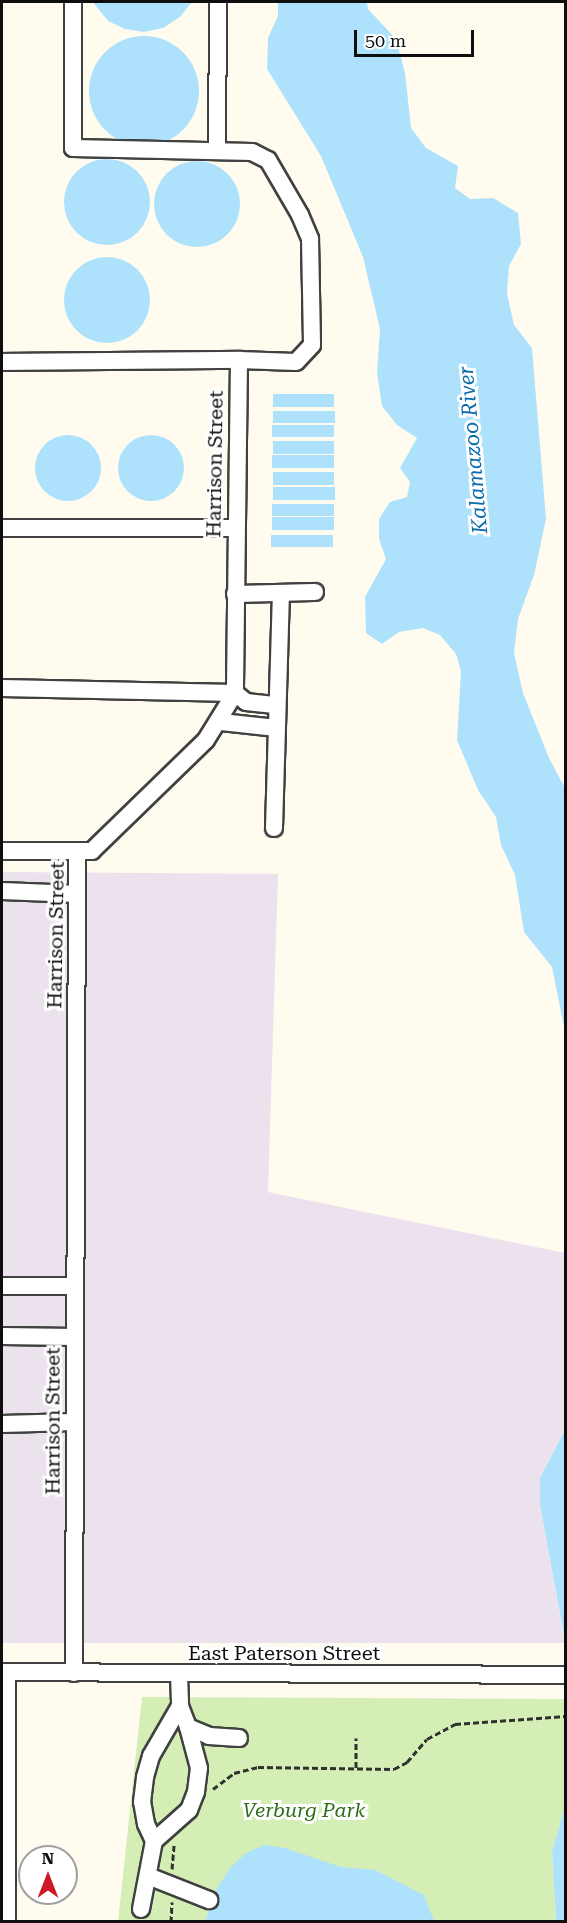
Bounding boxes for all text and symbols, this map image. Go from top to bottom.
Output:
scale bar [357,18,477,56]
text: 50 m [365,30,406,51]
water label: Kalamazoo River [453,365,493,535]
street label: Harrison Street [202,390,228,538]
street label: Harrison Street [43,861,69,1009]
street label: Harrison Street [41,1347,65,1495]
street label: East Paterson Street [188,1641,380,1665]
park label: Verburg Park [243,1798,365,1822]
north arrow [18,1845,78,1905]
text: N [42,1849,54,1868]

